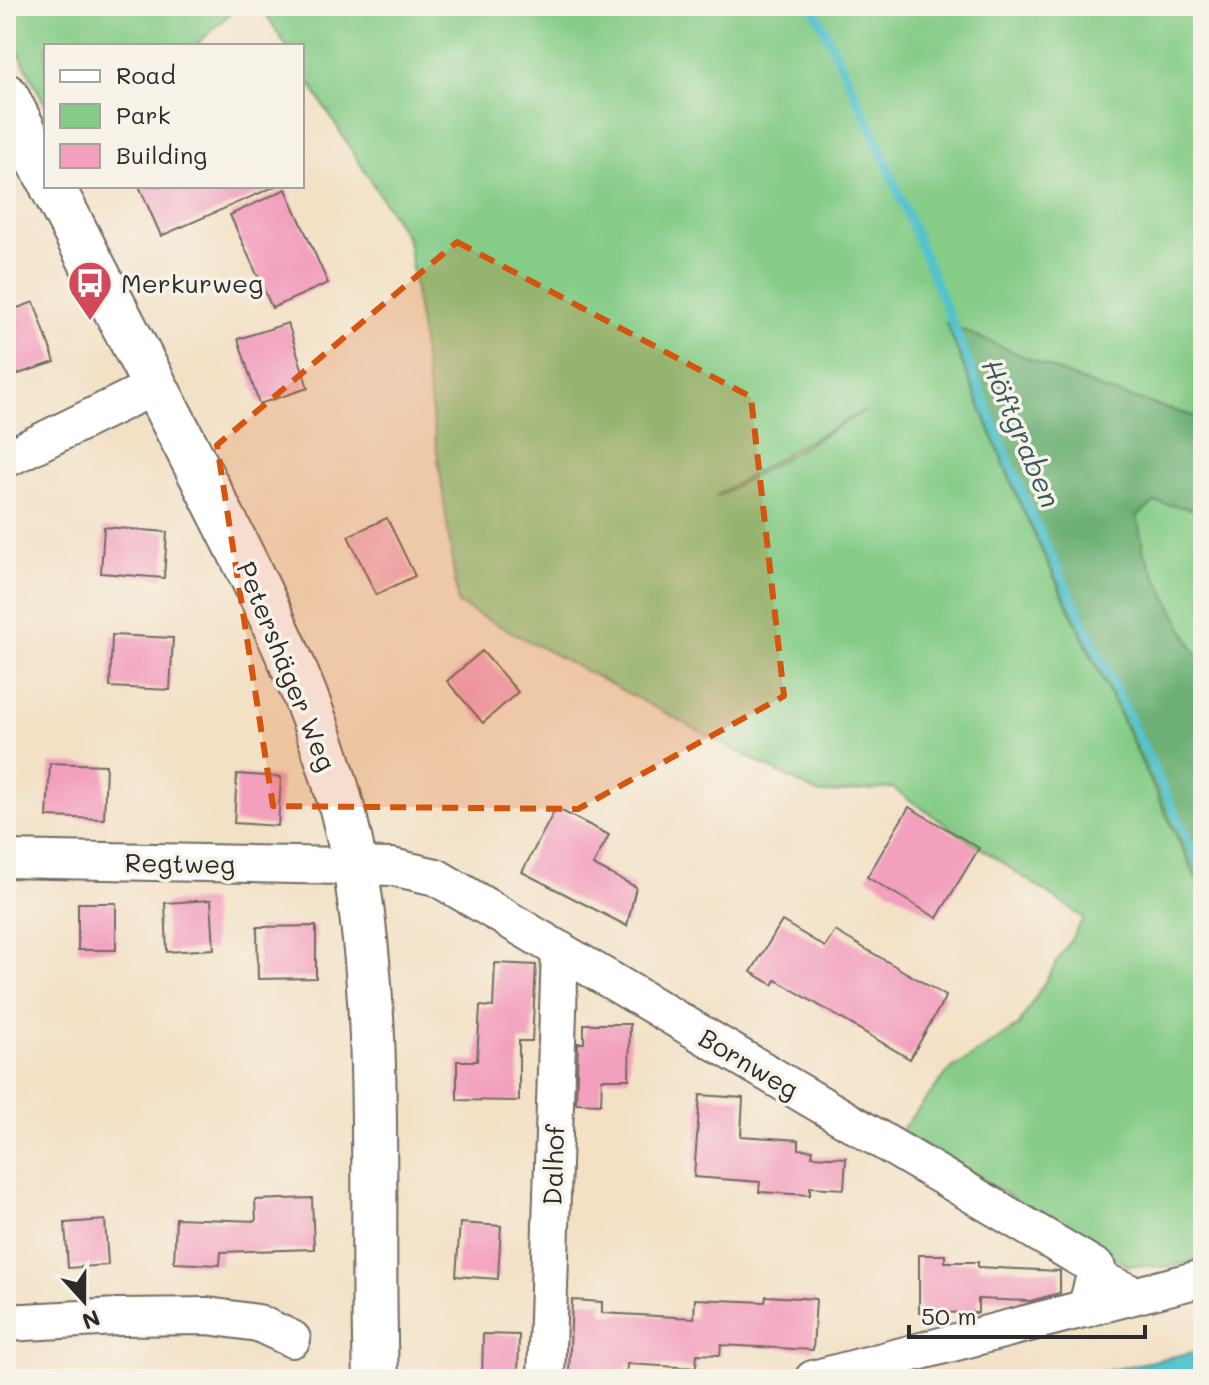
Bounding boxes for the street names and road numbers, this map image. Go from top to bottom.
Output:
street label: Petershäger Weg [230,556,344,776]
street label: Regtweg [124,845,236,881]
street label: Bornweg [693,1020,805,1106]
street label: Dalhof [535,1123,571,1206]

